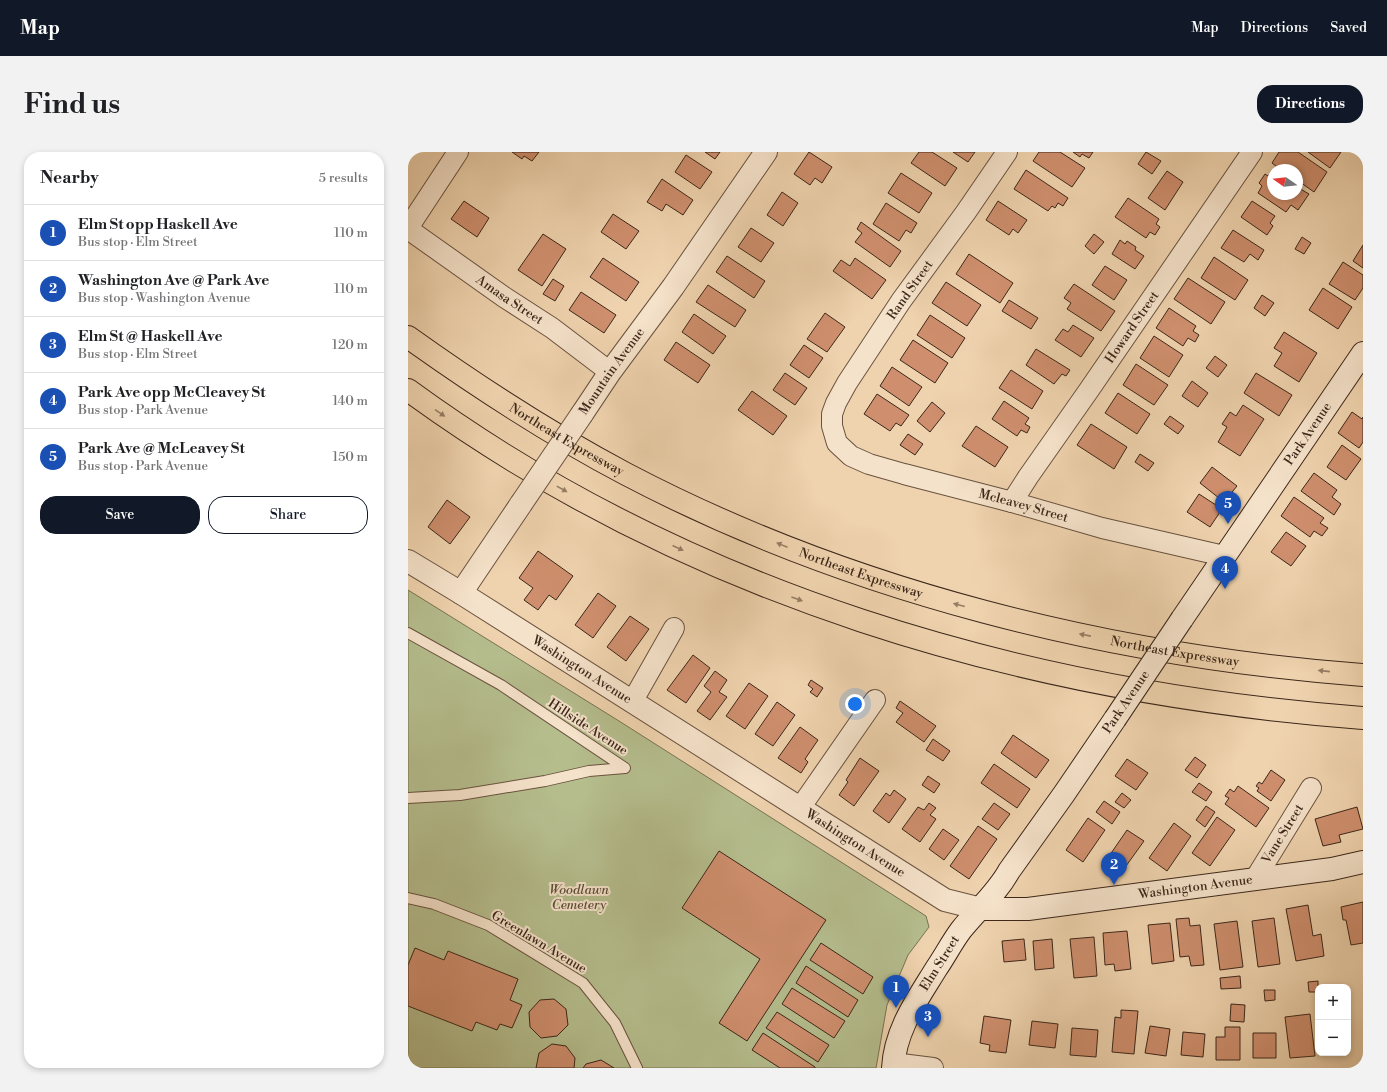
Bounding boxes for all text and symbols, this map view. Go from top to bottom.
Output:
text: Map [20,16,60,40]
text: Map [1191,19,1219,37]
text: Directions [1241,19,1308,37]
text: Saved [1330,19,1367,37]
button: Directions [1257,85,1363,123]
text: Find us [24,87,120,122]
north arrow [1267,164,1303,200]
text: Nearby [40,167,99,189]
text: 5 results [319,170,368,186]
text: Elm St opp Haskell Ave [78,215,238,234]
text: 1 [50,225,56,241]
text: 110 m [334,225,368,241]
text: Bus stop · Elm Street [78,234,198,250]
street label: Rand Street [884,257,937,323]
text: Washington Ave @ Park Ave [78,271,269,290]
street label: Amasa Street [472,271,546,328]
text: 2 [49,281,57,297]
text: 110 m [334,281,368,297]
street label: Howard Street [1102,288,1163,366]
text: Bus stop · Washington Avenue [78,290,250,306]
street label: Mountain Avenue [576,324,648,418]
text: Elm St @ Haskell Ave [78,327,222,346]
text: 3 [49,337,57,353]
text: 120 m [332,337,368,353]
text: Bus stop · Elm Street [78,346,198,362]
text: Park Ave opp McCleavey St [78,383,266,402]
text: 4 [49,393,57,409]
text: 140 m [332,393,368,409]
street label: Park Avenue [1281,399,1335,468]
street label: Northeast Expressway [506,400,627,480]
text: Bus stop · Park Avenue [78,402,208,418]
one-way arrow [435,409,445,417]
text: Park Ave @ McLeavey St [78,439,245,458]
text: 5 [49,449,57,465]
text: 150 m [333,449,368,465]
text: Bus stop · Park Avenue [78,458,208,474]
one-way arrow [556,485,568,492]
street label: Mcleavey Street [977,486,1070,526]
pin: 5 [1215,491,1241,524]
button: Save [40,496,200,534]
button: Share [208,496,368,534]
one-way arrow [776,542,788,548]
one-way arrow [672,545,683,551]
street label: Northeast Expressway [796,545,926,602]
pin: 4 [1212,556,1238,589]
one-way arrow [792,596,804,602]
one-way arrow [952,602,964,608]
one-way arrow [1079,631,1091,637]
street label: Washington Avenue [528,632,635,707]
street label: Northeast Expressway [1109,633,1241,670]
street label: Park Avenue [1099,667,1153,737]
one-way arrow [1318,668,1330,675]
your location [845,694,865,714]
street label: Hillside Avenue [545,695,631,759]
street label: Vane Street [1258,801,1307,868]
street label: Washington Avenue [802,805,909,881]
pin: 2 [1101,852,1127,885]
street label: Washington Avenue [1137,871,1254,903]
park label: Woodlawn Cemetery [549,882,610,913]
street label: Greenlawn Avenue [488,907,590,977]
street label: Elm Street [916,932,963,994]
pin: 1 [883,975,909,1008]
map controls [1315,984,1351,1056]
button: + [1315,984,1351,1020]
pin: 3 [915,1004,941,1037]
button: − [1315,1020,1351,1056]

